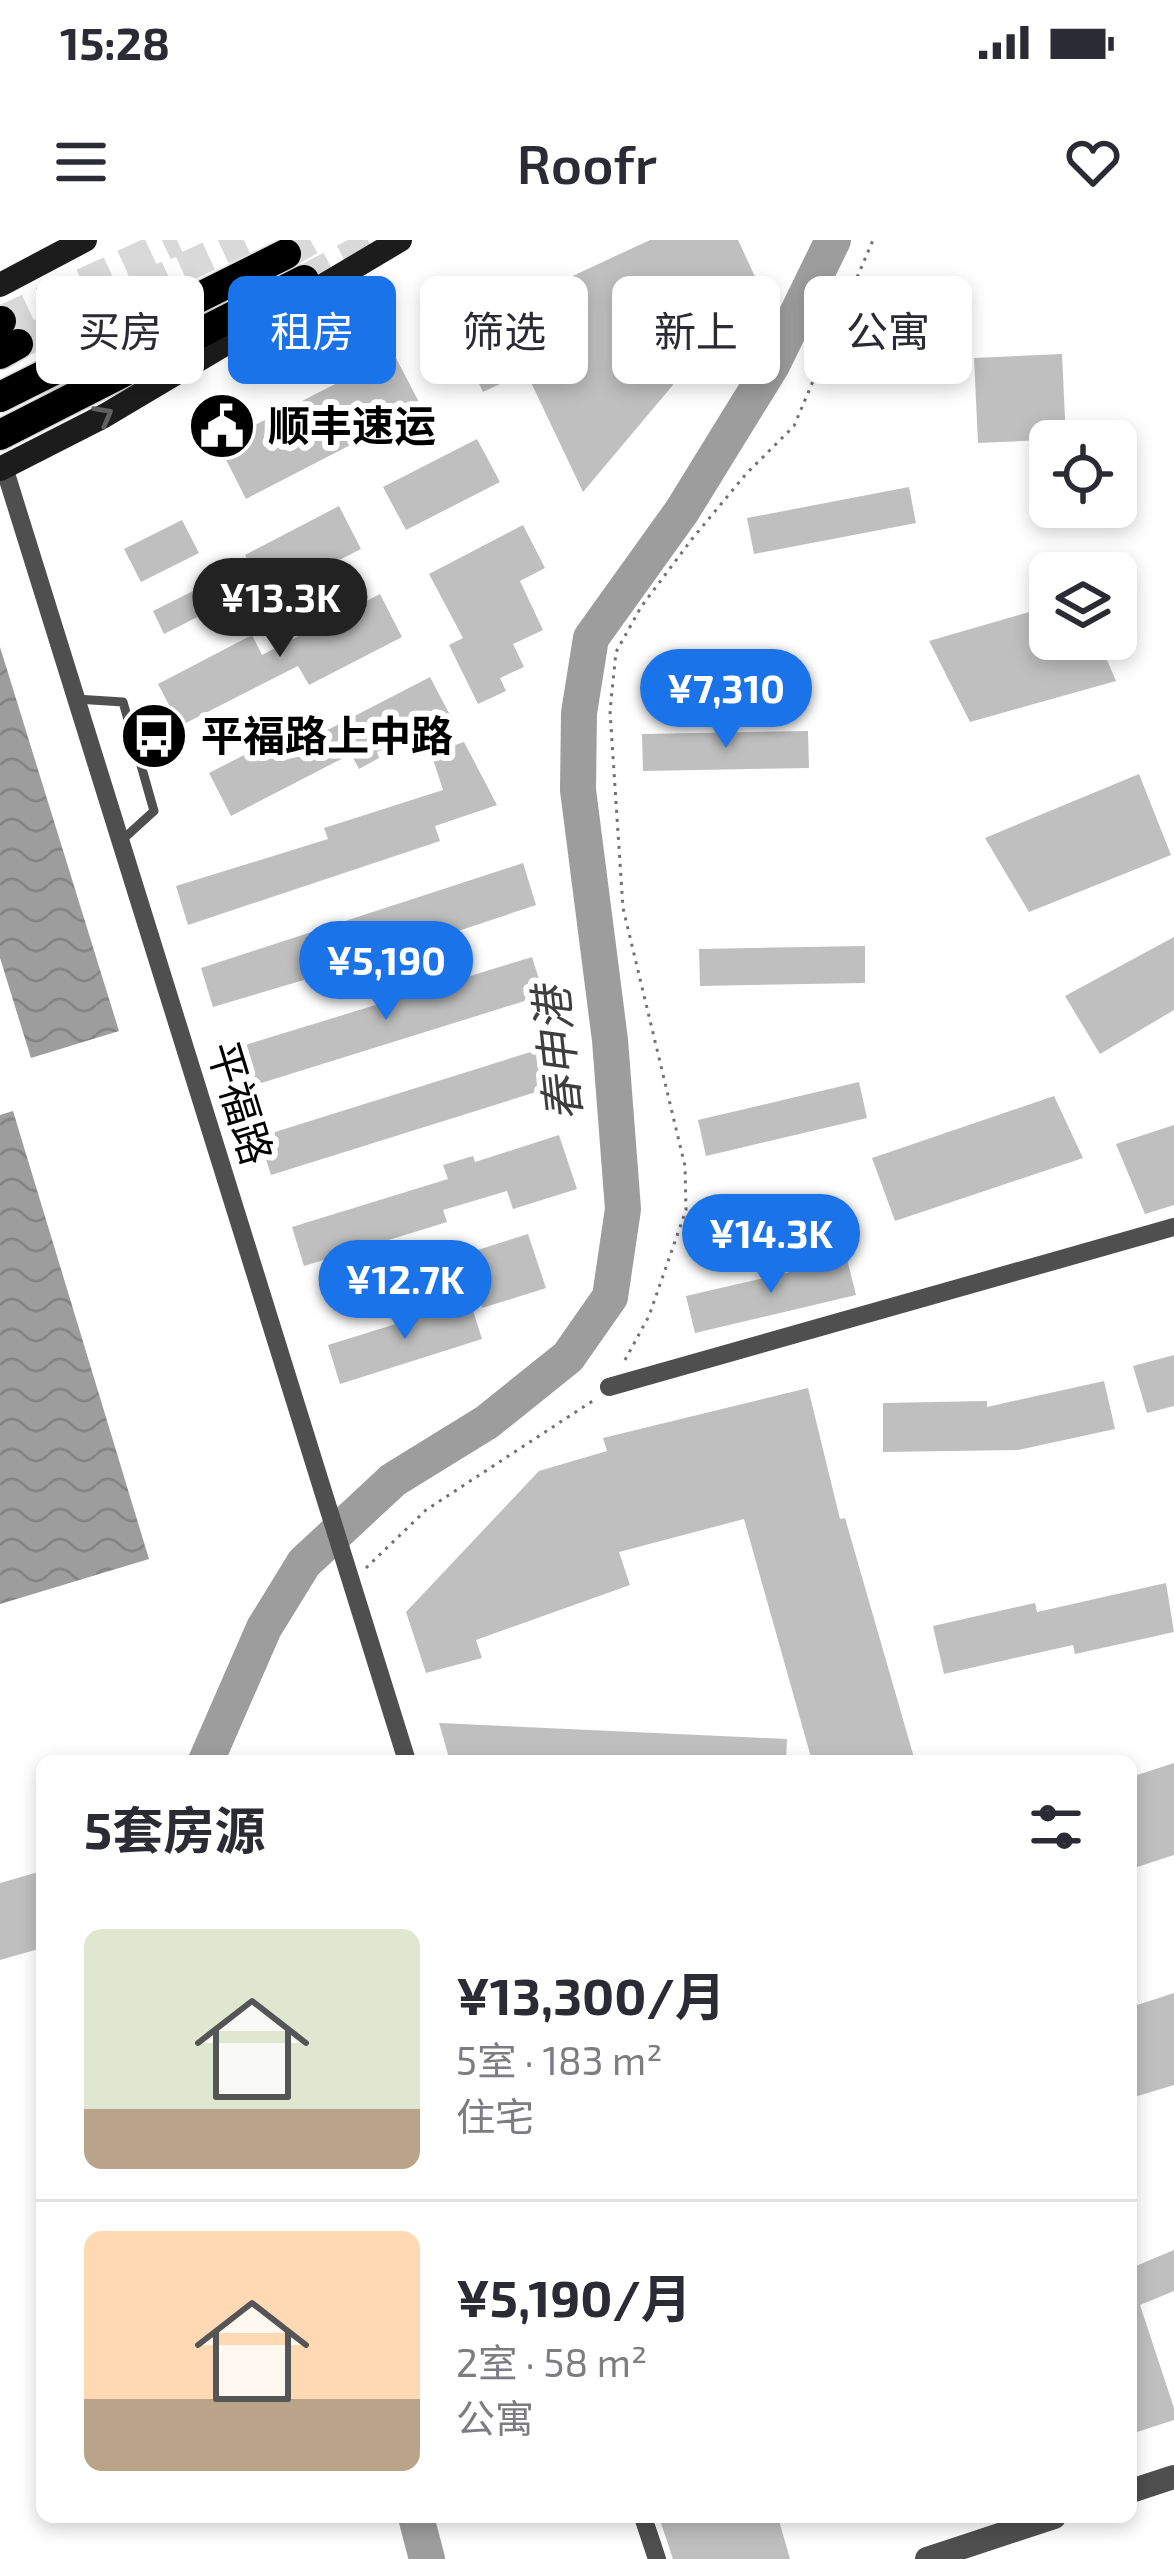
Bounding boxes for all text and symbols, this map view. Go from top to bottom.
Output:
text: 15:28 [60,15,170,69]
icon: menu [48,129,114,195]
icon: heart [1060,129,1126,195]
text: Roofr [517,130,657,195]
chip: 买房 [36,276,204,384]
chip: 租房 [228,276,396,384]
chip: 筛选 [420,276,588,384]
chip: 新上 [612,276,780,384]
chip: 公寓 [804,276,972,384]
public building icon: 顺丰速运 [187,391,257,461]
place label: 顺丰速运 [268,399,436,449]
one-way arrow [91,406,112,429]
map controls [1029,420,1137,660]
button: locate [1029,420,1137,528]
button: layers [1029,552,1137,660]
pin: ¥13.3K [182,558,378,660]
text: ¥13.3K [219,573,341,620]
pin: ¥7,310 [628,649,824,751]
text: ¥7,310 [667,664,785,711]
bus stop icon: 平福路上中路 [119,701,189,771]
place label: 平福路上中路 [201,709,453,759]
pin: ¥5,190 [288,921,484,1023]
text: ¥5,190 [326,936,446,983]
water label: 春申港 [521,978,590,1124]
street label: 平福路 [200,1035,284,1170]
pin: ¥14.3K [673,1194,869,1296]
text: ¥14.3K [709,1209,833,1256]
pin: ¥12.7K [307,1240,503,1342]
text: ¥12.7K [346,1255,464,1302]
icon: filters [1023,1794,1089,1860]
text: 5套房源 [84,1798,265,1859]
text: ¥13,300/月 [456,1964,726,2025]
icon: home [180,1977,324,2121]
text: 5室 · 183 m² [456,2036,662,2083]
text: 住宅 [456,2092,534,2139]
text: ¥5,190/月 [456,2266,692,2327]
icon: home [180,2279,324,2423]
text: 2室 · 58 m² [456,2338,647,2385]
text: 公寓 [456,2394,534,2441]

